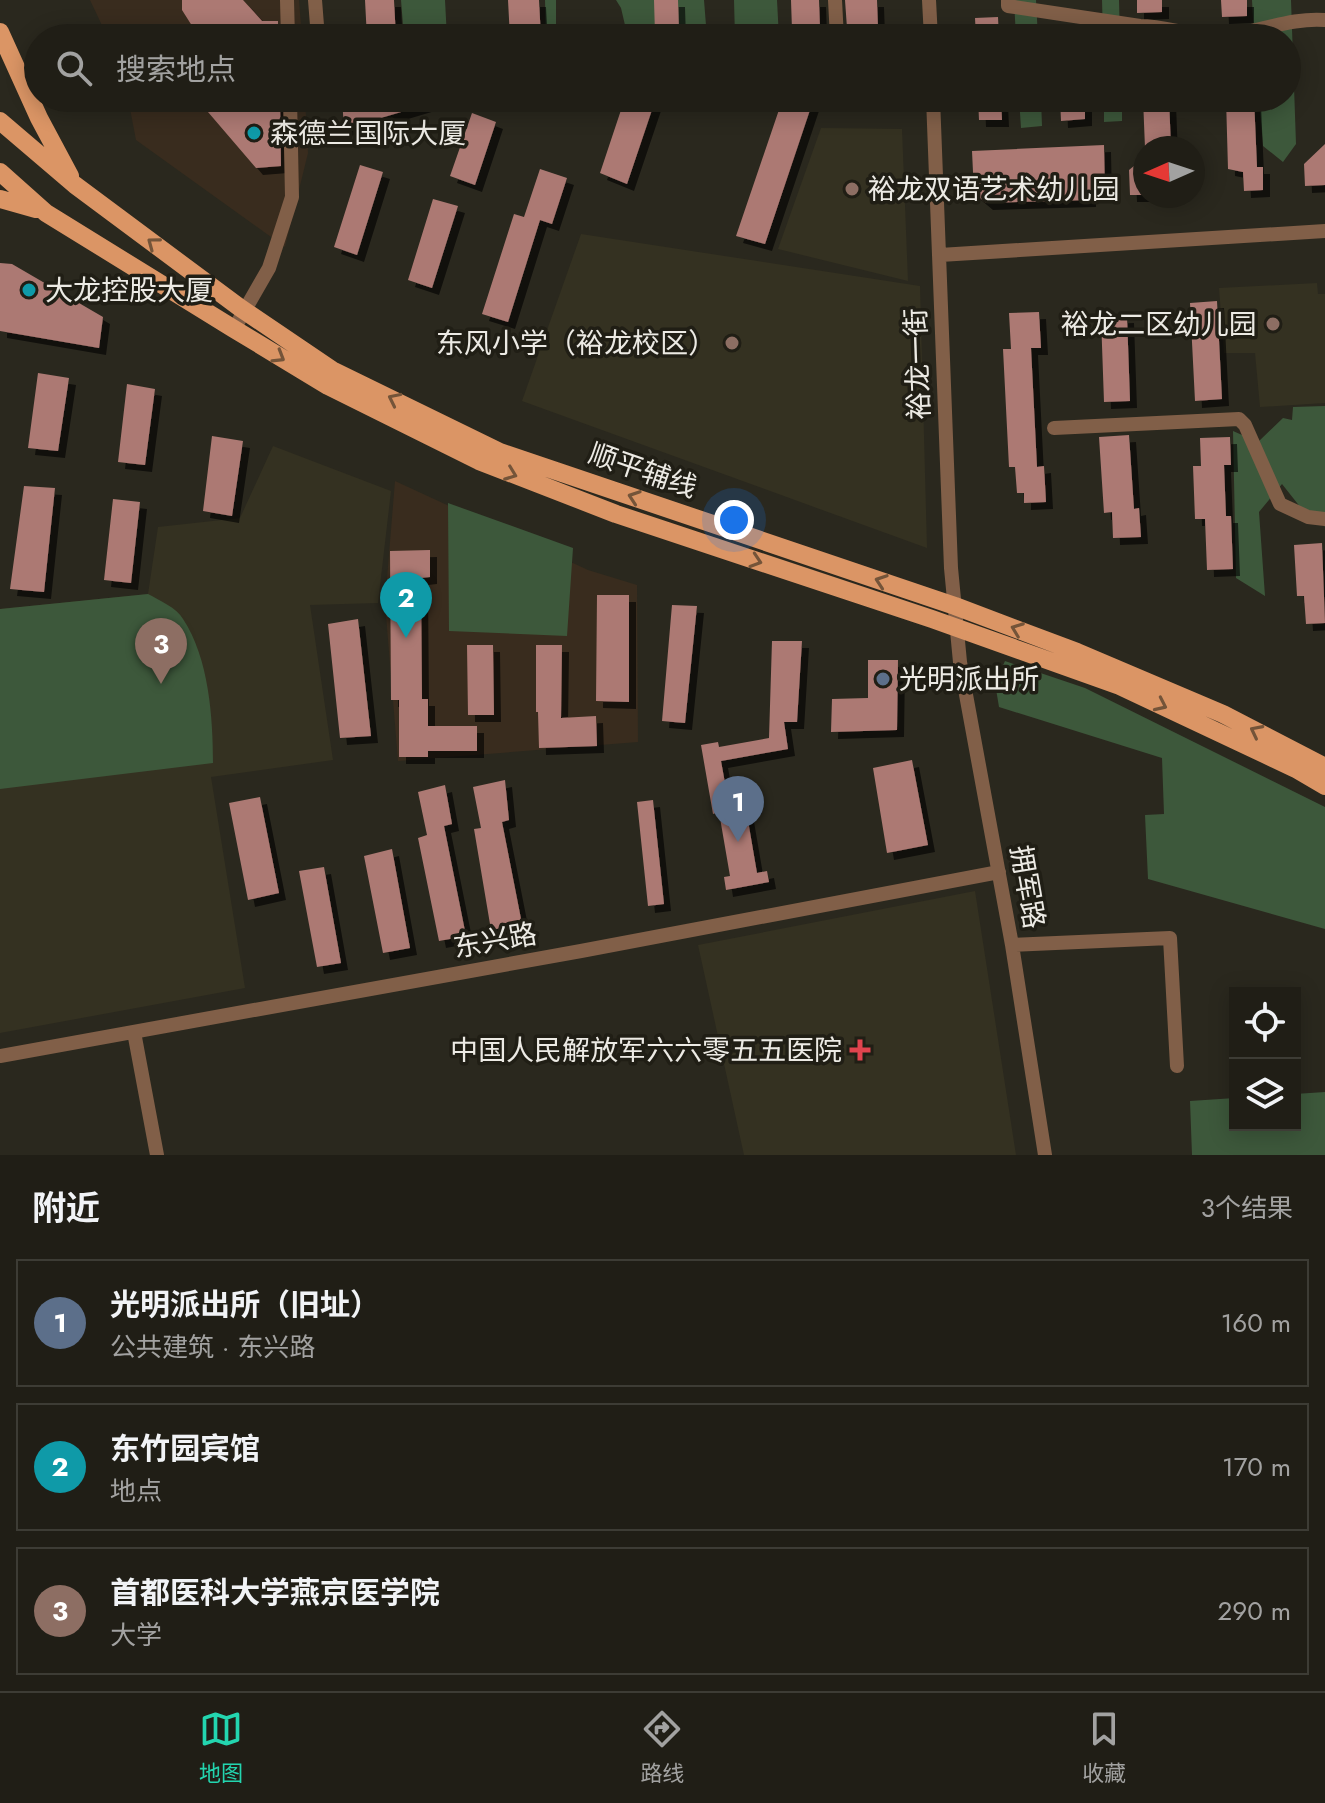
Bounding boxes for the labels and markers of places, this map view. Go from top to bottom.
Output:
place label: 森德兰国际大厦 [270,113,466,154]
marker: 森德兰国际大厦 [245,124,263,142]
place label: 裕龙双语艺术幼儿园 [868,169,1120,210]
marker: 裕龙双语艺术幼儿园 [843,180,861,198]
place label: 大龙控股大厦 [45,270,213,311]
marker: 大龙控股大厦 [20,281,38,299]
place label: 裕龙二区幼儿园 [1061,304,1257,345]
marker: 裕龙二区幼儿园 [1264,315,1282,333]
place label: 东风小学（裕龙校区） [436,323,716,364]
marker: 东风小学（裕龙校区） [723,334,741,352]
pin: 2 [380,572,432,638]
pin: 3 [135,618,187,684]
place label: 光明派出所 [899,659,1039,700]
marker: 光明派出所 [874,670,892,688]
pin: 1 [712,776,764,842]
place label: 中国人民解放军六六零五五医院 [450,1030,842,1071]
marker: 中国人民解放军六六零五五医院 [849,1039,871,1061]

